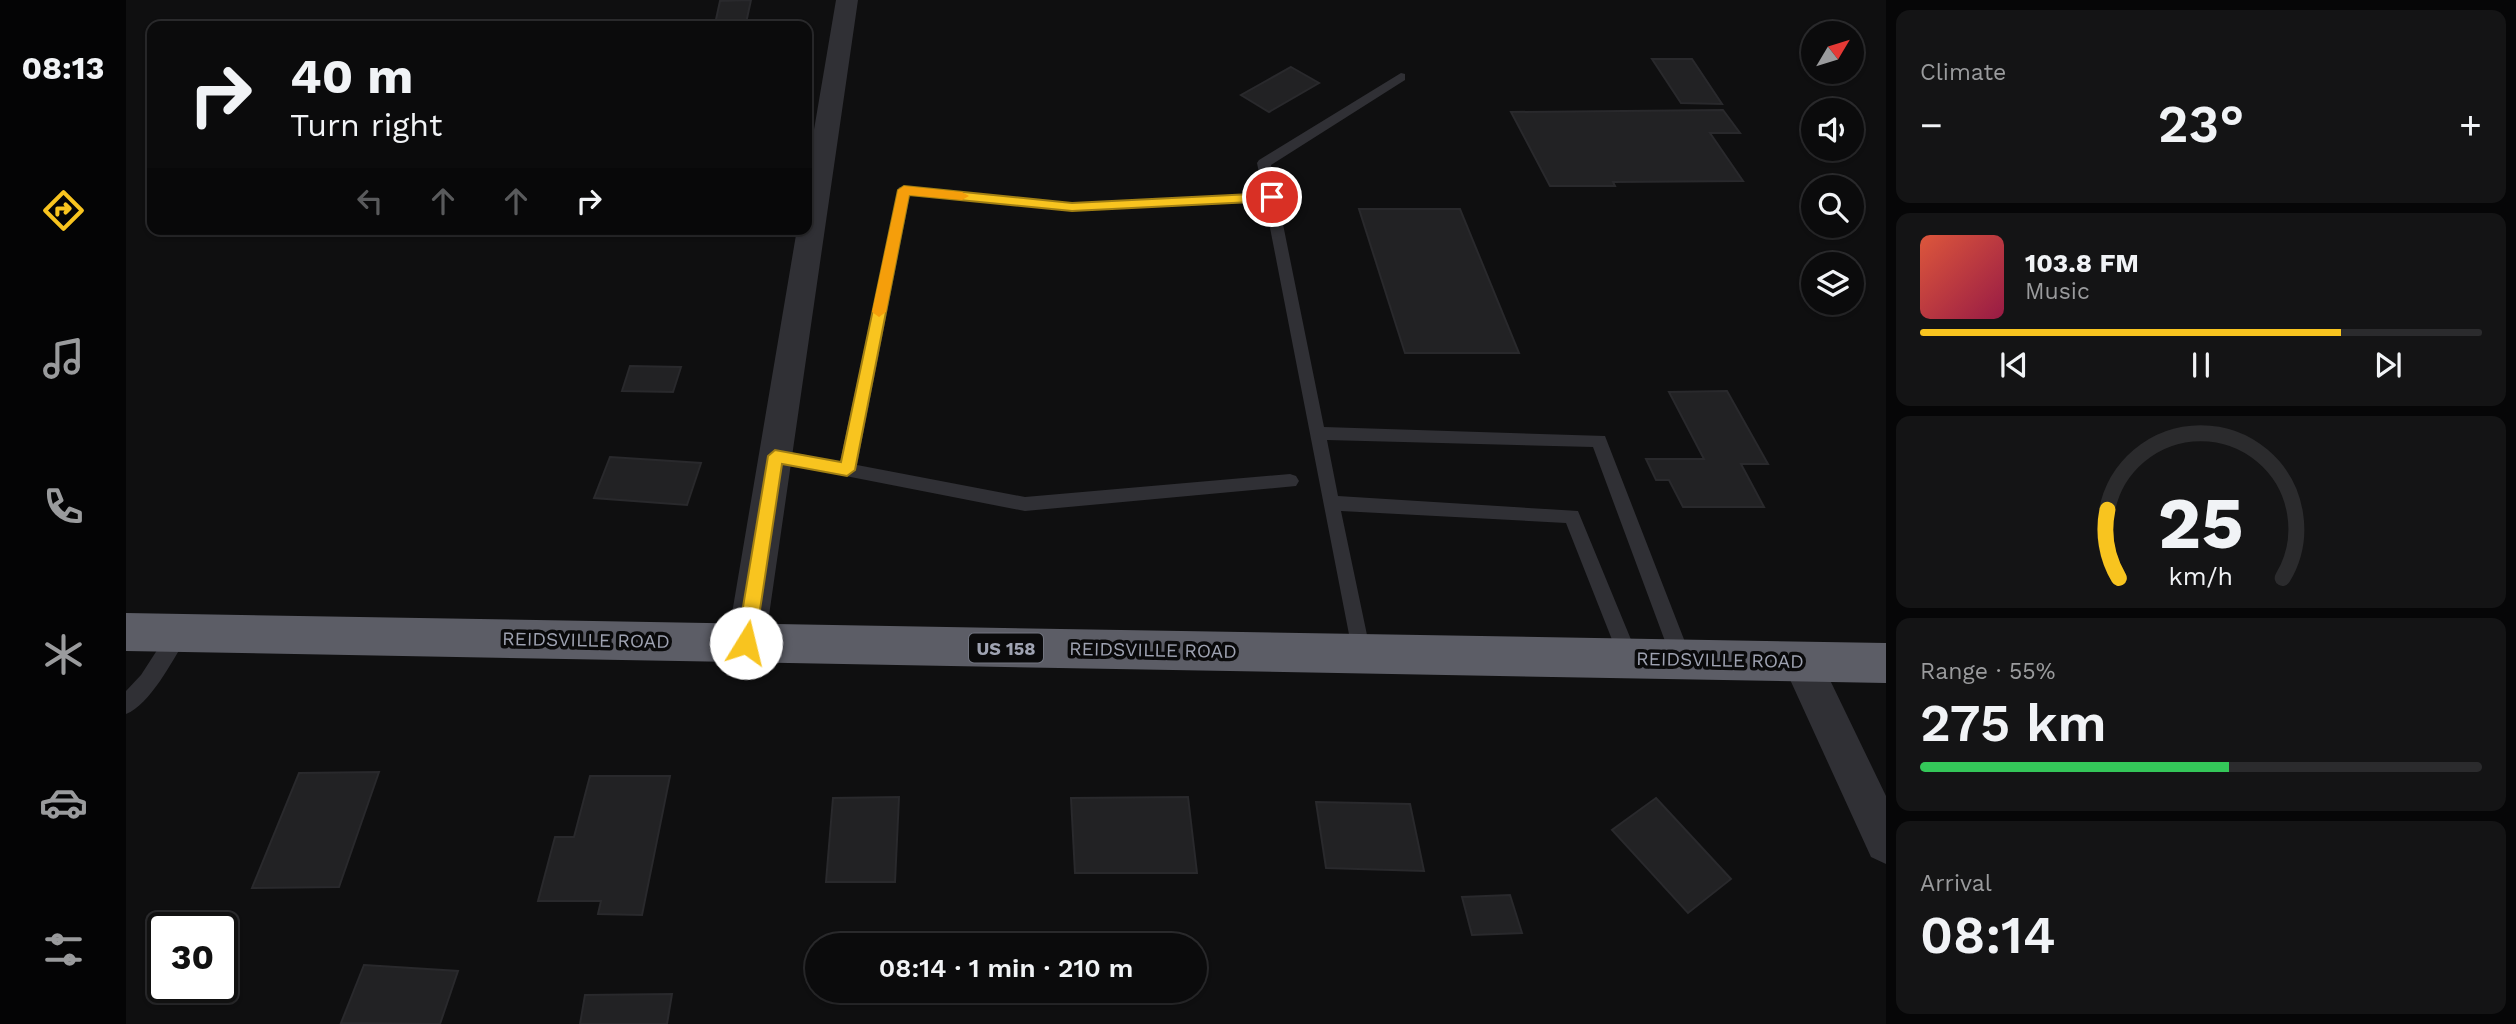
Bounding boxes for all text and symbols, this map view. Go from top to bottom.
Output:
north arrow [1801,21,1864,84]
map controls [1801,21,1864,315]
text: 40 m [290,47,413,105]
text: 08:13 [21,49,105,87]
icon: right [175,49,266,140]
text: Climate [1920,59,2006,86]
text: 23° [2158,94,2244,155]
button: sound [1801,98,1864,161]
text: − [1920,103,1943,147]
text: + [2459,103,2482,147]
text: Turn right [290,106,442,144]
pin [1242,167,1302,227]
button: search [1801,175,1864,238]
icon: arrive [1253,178,1291,216]
icon: left [351,182,389,220]
icon: ahead [424,182,462,220]
icon: ahead [497,182,535,220]
icon: right [570,182,608,220]
icon: directions [39,186,88,235]
text: 103.8 FM [2025,248,2139,278]
button: layers [1801,252,1864,315]
text: Music [2025,278,2090,305]
icon: music [39,334,88,383]
icon: previous [1995,346,2033,384]
icon: pause [2182,346,2220,384]
icon: next [2369,346,2407,384]
text: 25 [2158,480,2244,566]
icon: phone [39,482,88,531]
text: km/h [2169,562,2233,591]
position arrow [709,606,783,680]
street label: REIDSVILLE ROAD [502,627,670,653]
icon: climate [39,630,88,679]
road number: US 158 [969,634,1043,662]
street label: REIDSVILLE ROAD [1069,637,1237,663]
street label: REIDSVILLE ROAD [1636,647,1804,673]
text: Range · 55% [1920,658,2055,685]
text: 275 km [1920,693,2107,754]
icon: car [39,778,88,827]
text: Arrival [1920,870,1992,897]
text: 08:14 [1920,905,2056,966]
speed limit sign: 30 [147,912,238,1003]
icon: filters [39,925,88,974]
text: 08:14 · 1 min · 210 m [879,953,1133,983]

